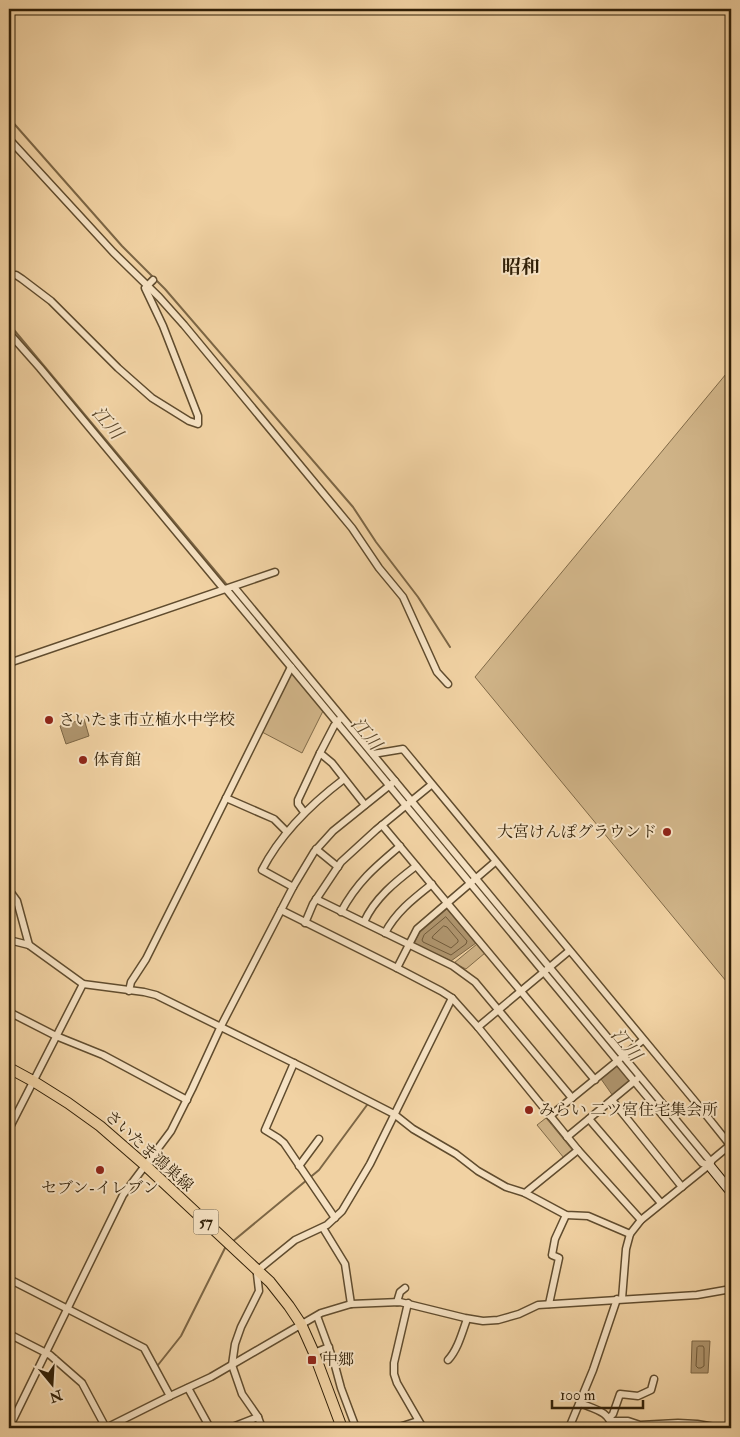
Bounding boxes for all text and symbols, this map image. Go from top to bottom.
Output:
district label: 昭和 [502,255,540,279]
water label: 江川 [87,402,129,446]
place label: さいたま市立植水中学校 [59,710,235,730]
water label: 江川 [346,713,388,757]
marker: さいたま市立植水中学校 [43,714,55,726]
place label: 体育館 [93,750,141,770]
marker: 体育館 [77,754,89,766]
place label: 大宮けんぽグラウンド [497,822,657,842]
marker: 大宮けんぽグラウンド [661,826,673,838]
water label: 江川 [606,1024,648,1068]
place label: みらい 二ツ宮住宅集会所 [539,1100,718,1120]
marker: みらい 二ツ宮住宅集会所 [523,1104,535,1116]
street label: さいたま鴻巣線 [101,1106,197,1196]
marker: セブン-イレブン [94,1164,106,1176]
place label: セブン-イレブン [41,1178,159,1198]
road number: 57 [194,1210,218,1234]
place label: 中郷 [322,1350,354,1370]
marker: 中郷 [306,1354,318,1366]
north arrow [28,1360,78,1410]
scale bar [552,1377,644,1409]
text: N [47,1386,65,1406]
text: 100 m [560,1386,596,1405]

